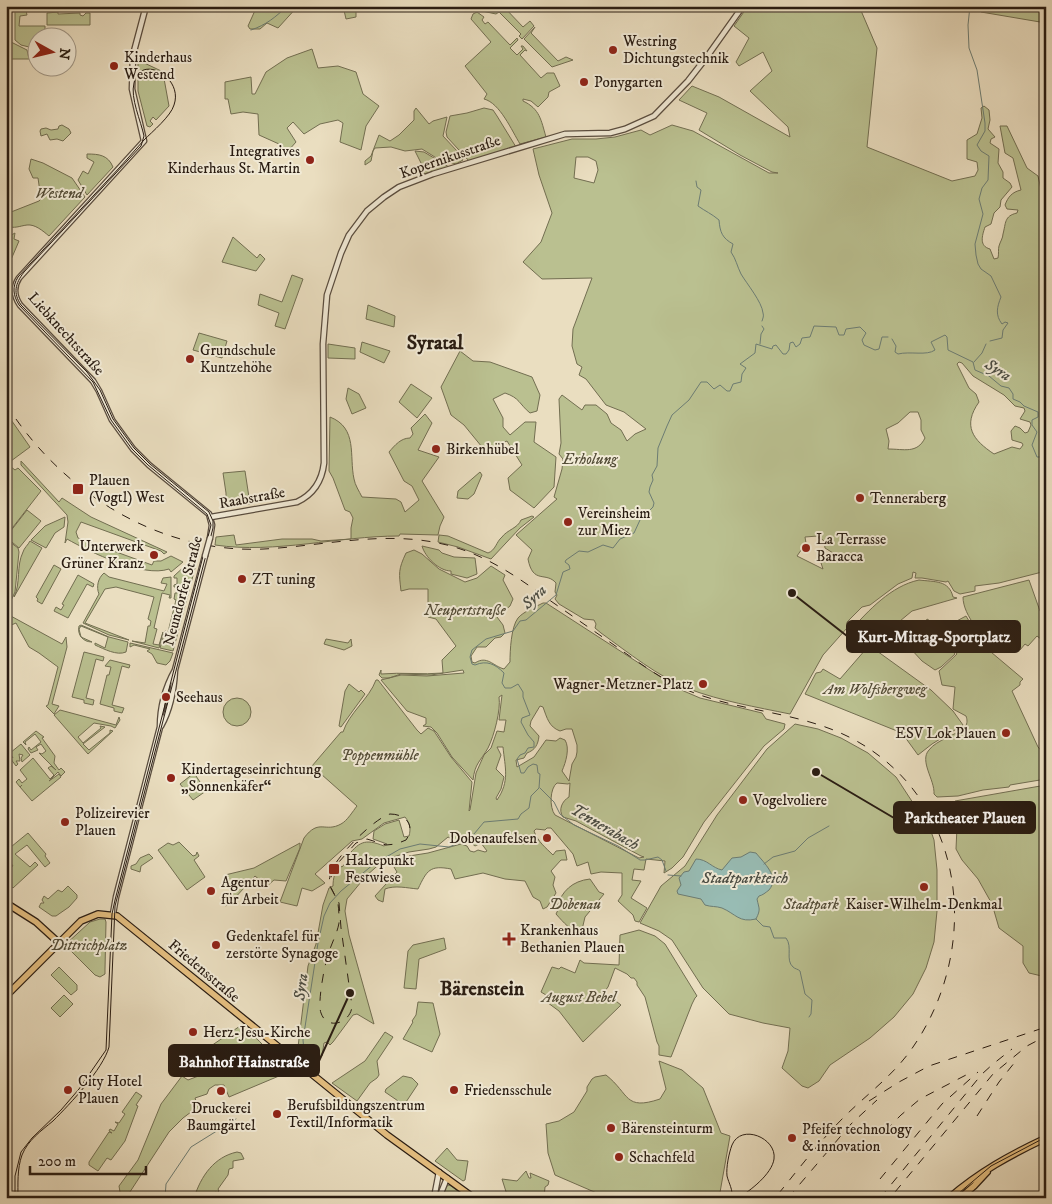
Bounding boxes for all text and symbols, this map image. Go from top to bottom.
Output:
north arrow [28,28,78,78]
place label: Westring Dichtungstechnik [622,32,730,68]
marker: Westring Dichtungstechnik [607,44,619,56]
text: N [54,47,74,61]
place label: Kinderhaus Westend [123,48,192,84]
marker: Kinderhaus Westend [108,60,120,72]
place label: Ponygarten [594,73,663,92]
marker: Ponygarten [578,76,590,88]
street label: Kopernikusstraße [397,131,503,183]
place label: Integratives Kinderhaus St. Martin [167,142,300,178]
marker: Integratives Kinderhaus St. Martin [304,154,316,166]
park label: Westend [35,184,86,203]
street label: Liebknechtstraße [24,288,108,380]
district label: Syratal [407,331,464,356]
place label: Grundschule Kuntzehöhe [200,341,276,377]
marker: Grundschule Kuntzehöhe [184,353,196,365]
water label: Syra [980,354,1015,386]
place label: Birkenhübel [446,440,519,459]
marker: Birkenhübel [430,443,442,455]
park label: Erholung [562,450,619,469]
place label: Plauen (Vogtl) West [89,471,165,507]
marker: Plauen (Vogtl) West [71,482,85,496]
street label: Raabstraße [217,483,287,513]
place label: Tenneraberg [870,489,947,508]
marker: Tenneraberg [854,492,866,504]
place label: Vereinsheim zur Miez [577,504,651,540]
marker: Vereinsheim zur Miez [562,516,574,528]
place label: La Terrasse Baracca [816,530,886,566]
street label: Neundorfer Straße [159,534,207,648]
place label: Unterwerk Grüner Kranz [61,537,145,573]
marker: La Terrasse Baracca [800,542,812,554]
marker: Unterwerk Grüner Kranz [148,549,160,561]
place label: ZT tuning [252,570,316,589]
marker: ZT tuning [236,573,248,585]
water label: Syra [516,580,551,614]
park label: Neupertstraße [423,601,506,620]
callout: Kurt-Mittag-Sportplatz [847,621,1020,652]
text: Kurt-Mittag-Sportplatz [857,627,1011,647]
place label: Wagner-Metzner-Platz [552,675,693,694]
marker: Wagner-Metzner-Platz [697,678,709,690]
park label: Am Wolfsbergweg [822,680,928,699]
place label: Seehaus [176,688,223,707]
marker: Seehaus [160,691,172,703]
place label: ESV Lok Plauen [895,724,996,743]
marker: ESV Lok Plauen [1000,727,1012,739]
park label: Poppenmühle [341,746,420,765]
place label: Kindertageseinrichtung „Sonnenkäfer“ [181,760,322,796]
marker: Kindertageseinrichtung „Sonnenkäfer“ [165,772,177,784]
place label: Vogelvoliere [752,791,827,810]
marker: Vogelvoliere [737,794,749,806]
water label: Tennerabach [567,799,643,855]
callout: Parktheater Plauen [894,802,1035,833]
place label: Polizeirevier Plauen [75,804,150,840]
text: Parktheater Plauen [904,808,1026,828]
marker: Polizeirevier Plauen [59,816,71,828]
place label: Dobenaufelsen [449,829,537,848]
marker: Dobenaufelsen [541,832,553,844]
place label: Haltepunkt Festwiese [345,851,414,887]
marker: Haltepunkt Festwiese [327,862,341,876]
water label: Stadtparkteich [701,868,788,888]
place label: Agentur für Arbeit [221,873,279,909]
marker: Kaiser-Wilhelm-Denkmal [918,881,930,893]
marker: Agentur für Arbeit [205,885,217,897]
park label: Dobenau [549,895,601,914]
park label: Stadtpark [782,895,840,914]
place label: Kaiser-Wilhelm-Denkmal [846,895,1003,914]
place label: Krankenhaus Bethanien Plauen [520,921,625,957]
place label: Gedenktafel für zerstörte Synagoge [226,927,338,963]
marker: Krankenhaus Bethanien Plauen [502,932,516,946]
park label: Dittrichplatz [50,936,128,955]
street label: Friedensstraße [164,936,244,1006]
marker: Gedenktafel für zerstörte Synagoge [210,939,222,951]
water label: Syra [289,972,313,1003]
district label: Bärenstein [440,977,525,1002]
park label: August Bebel [540,988,618,1007]
place label: Herz-Jesu-Kirche [203,1023,310,1042]
marker: Herz-Jesu-Kirche [187,1026,199,1038]
callout: Bahnhof Hainstraße [169,1045,319,1076]
text: Bahnhof Hainstraße [179,1052,310,1072]
place label: City Hotel Plauen [78,1072,143,1108]
place label: Friedensschule [464,1081,552,1100]
marker: City Hotel Plauen [62,1084,74,1096]
marker: Friedensschule [448,1084,460,1096]
marker: Druckerei Baumgärtel [215,1085,227,1097]
place label: Berufsbildungszentrum Textil/Informatik [287,1096,425,1132]
place label: Druckerei Baumgärtel [186,1099,256,1135]
marker: Berufsbildungszentrum Textil/Informatik [271,1108,283,1120]
place label: Bärensteinturm [621,1119,713,1138]
place label: Pfeifer technology & innovation [802,1120,913,1156]
marker: Bärensteinturm [605,1122,617,1134]
marker: Pfeifer technology & innovation [786,1132,798,1144]
scale bar [30,1144,146,1176]
place label: Schachfeld [629,1148,695,1167]
marker: Schachfeld [613,1151,625,1163]
text: 200 m [38,1152,76,1171]

